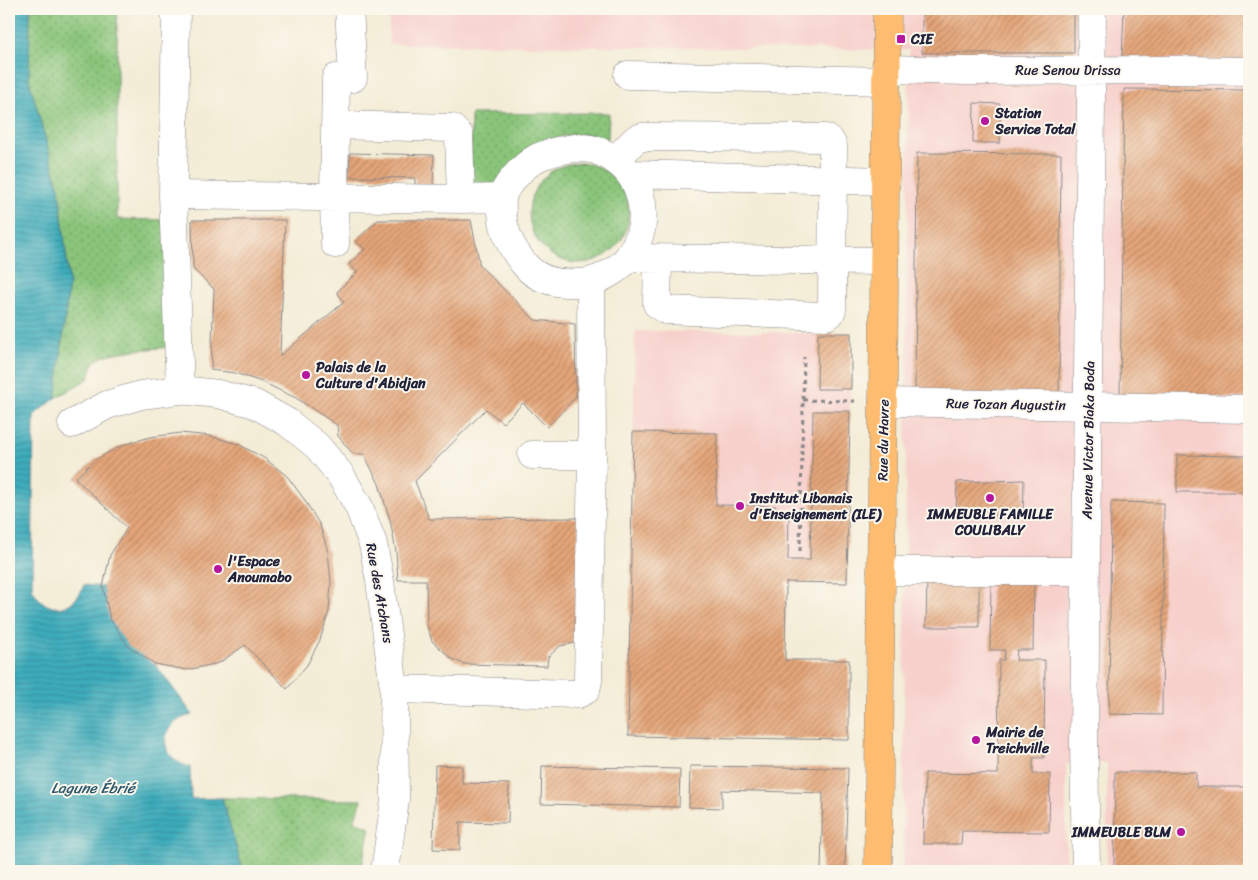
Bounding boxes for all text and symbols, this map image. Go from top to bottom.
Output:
place label: CIE [910,27,934,52]
marker: CIE [895,33,907,45]
street label: Rue Senou Drissa [1015,58,1121,83]
place label: Station Service Total [994,101,1076,142]
marker: Station Service Total [979,115,991,127]
place label: Palais de la Culture d'Abidjan [315,355,426,396]
street label: Avenue Victor Biaka Boda [1075,361,1102,520]
marker: Palais de la Culture d'Abidjan [300,369,312,381]
street label: Rue Tozan Augustin [946,391,1067,418]
street label: Rue du Havre [870,399,897,481]
place label: Institut Libanais d'Enseignement (ILE) [749,486,882,527]
marker: IMMEUBLE FAMILLE COULIBALY [984,492,996,504]
marker: Institut Libanais d'Enseignement (ILE) [734,500,746,512]
place label: IMMEUBLE FAMILLE COULIBALY [926,502,1054,543]
street label: Rue des Atchans [358,541,401,646]
place label: l'Espace Anoumabo [227,549,293,590]
marker: l'Espace Anoumabo [212,563,224,575]
place label: Mairie de Treichville [985,720,1050,761]
marker: Mairie de Treichville [970,734,982,746]
water label: Lagune Ébrié [51,775,137,801]
place label: IMMEUBLE BLM [1071,820,1172,845]
marker: IMMEUBLE BLM [1175,826,1187,838]

